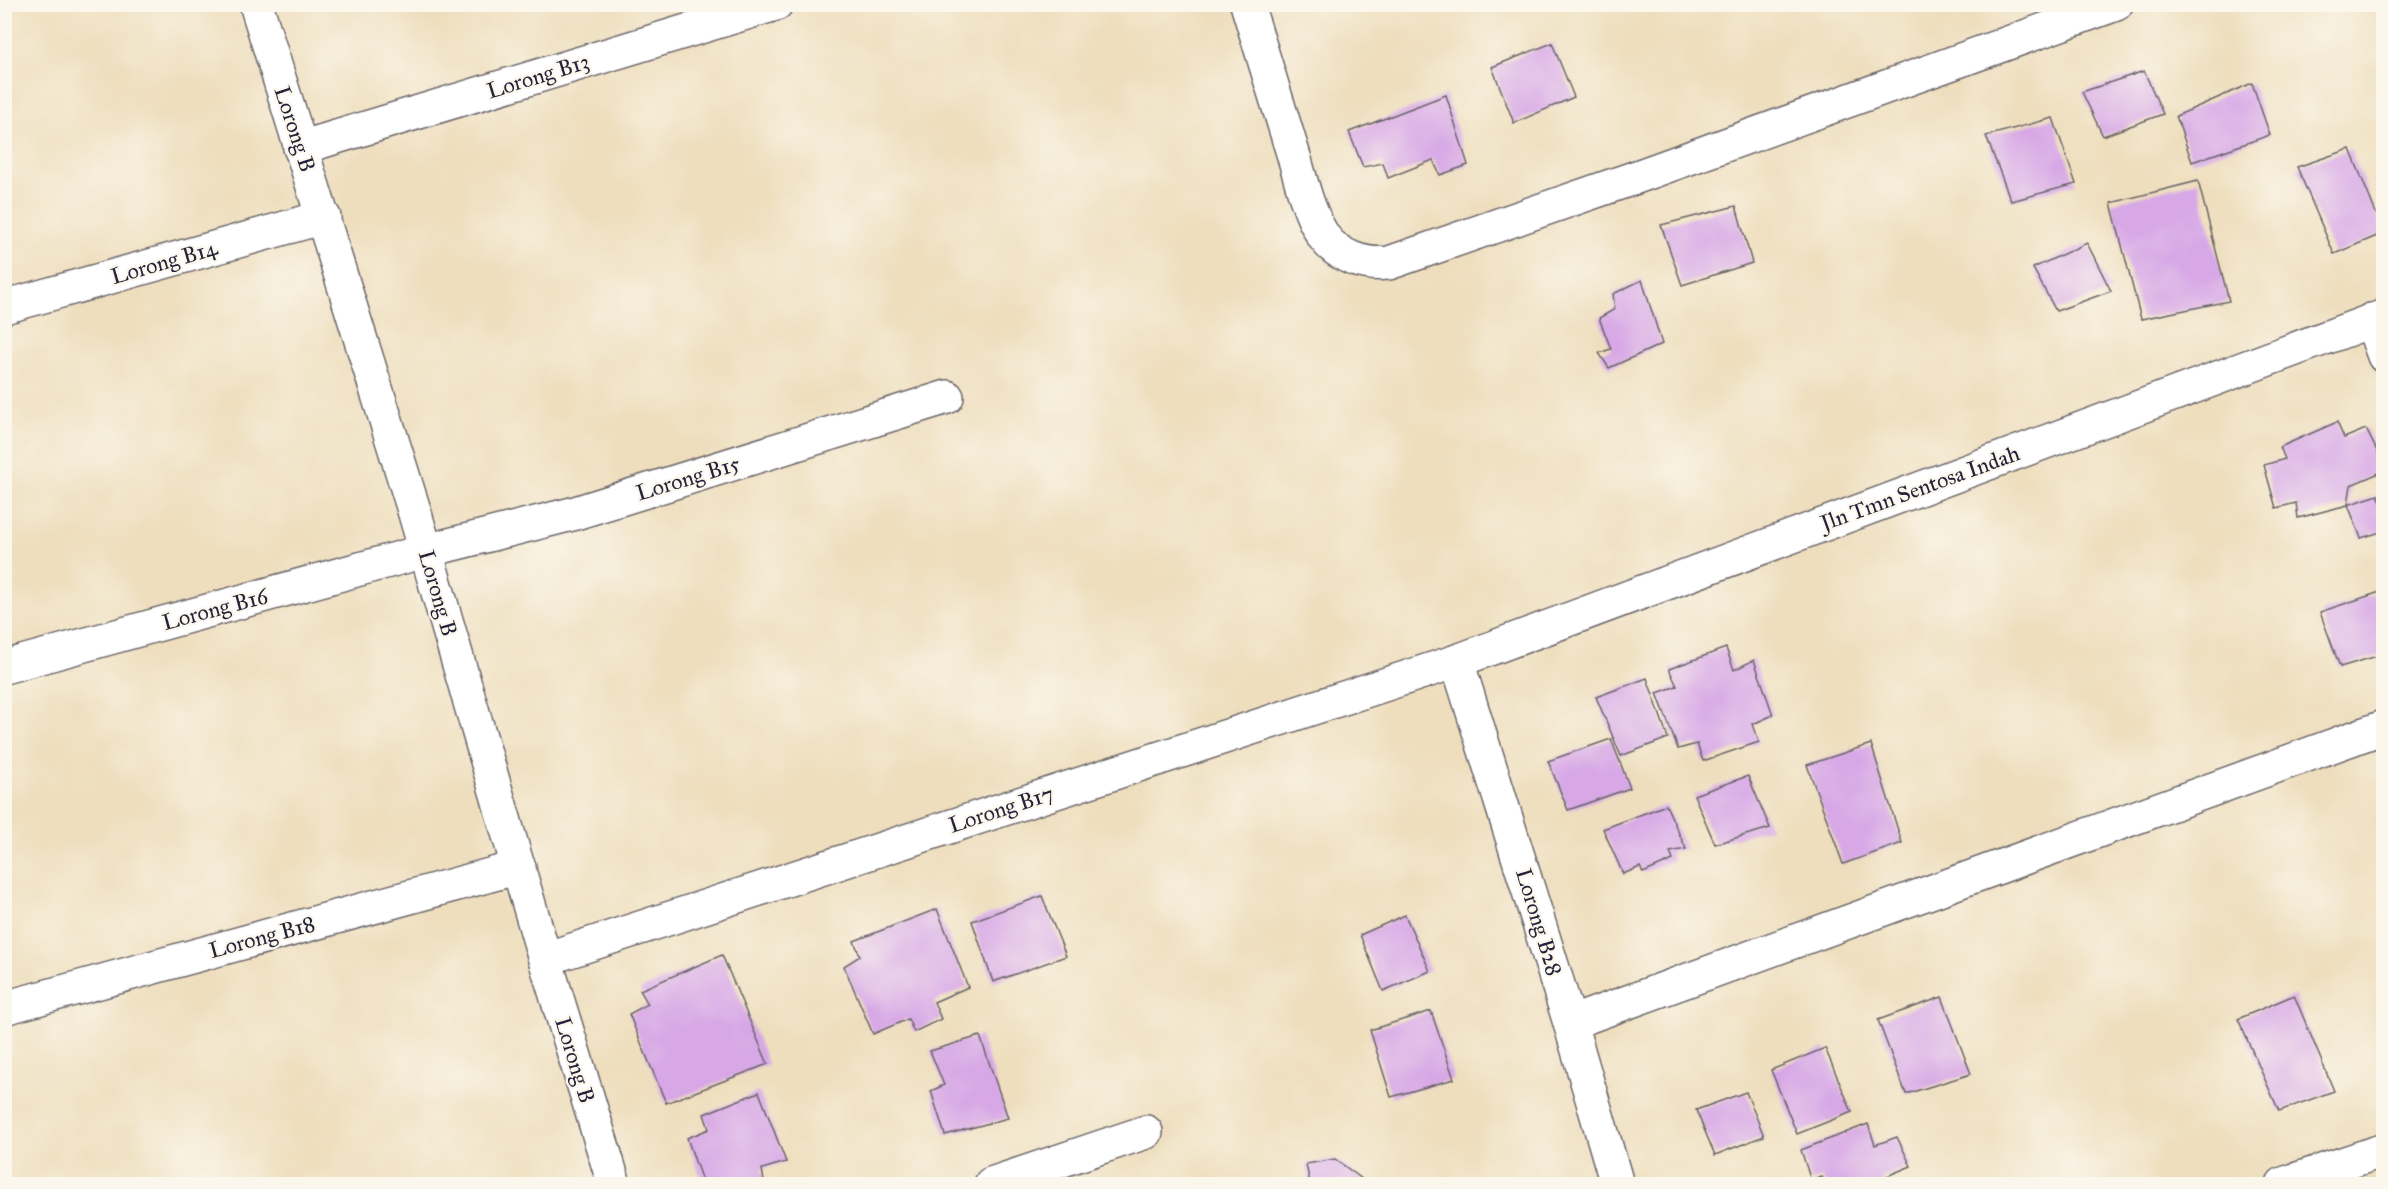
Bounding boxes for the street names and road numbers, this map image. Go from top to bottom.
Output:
street label: Lorong B13 [483,48,593,104]
street label: Lorong B [269,83,321,175]
street label: Lorong B14 [108,234,221,290]
street label: Jln Tmn Sentosa Indah [1815,439,2023,537]
street label: Lorong B15 [633,449,743,507]
street label: Lorong B [413,547,463,639]
street label: Lorong B16 [159,582,271,636]
street label: Lorong B17 [945,779,1057,839]
street label: Lorong B28 [1510,865,1568,979]
street label: Lorong B18 [206,910,318,964]
street label: Lorong B [549,1014,601,1106]

